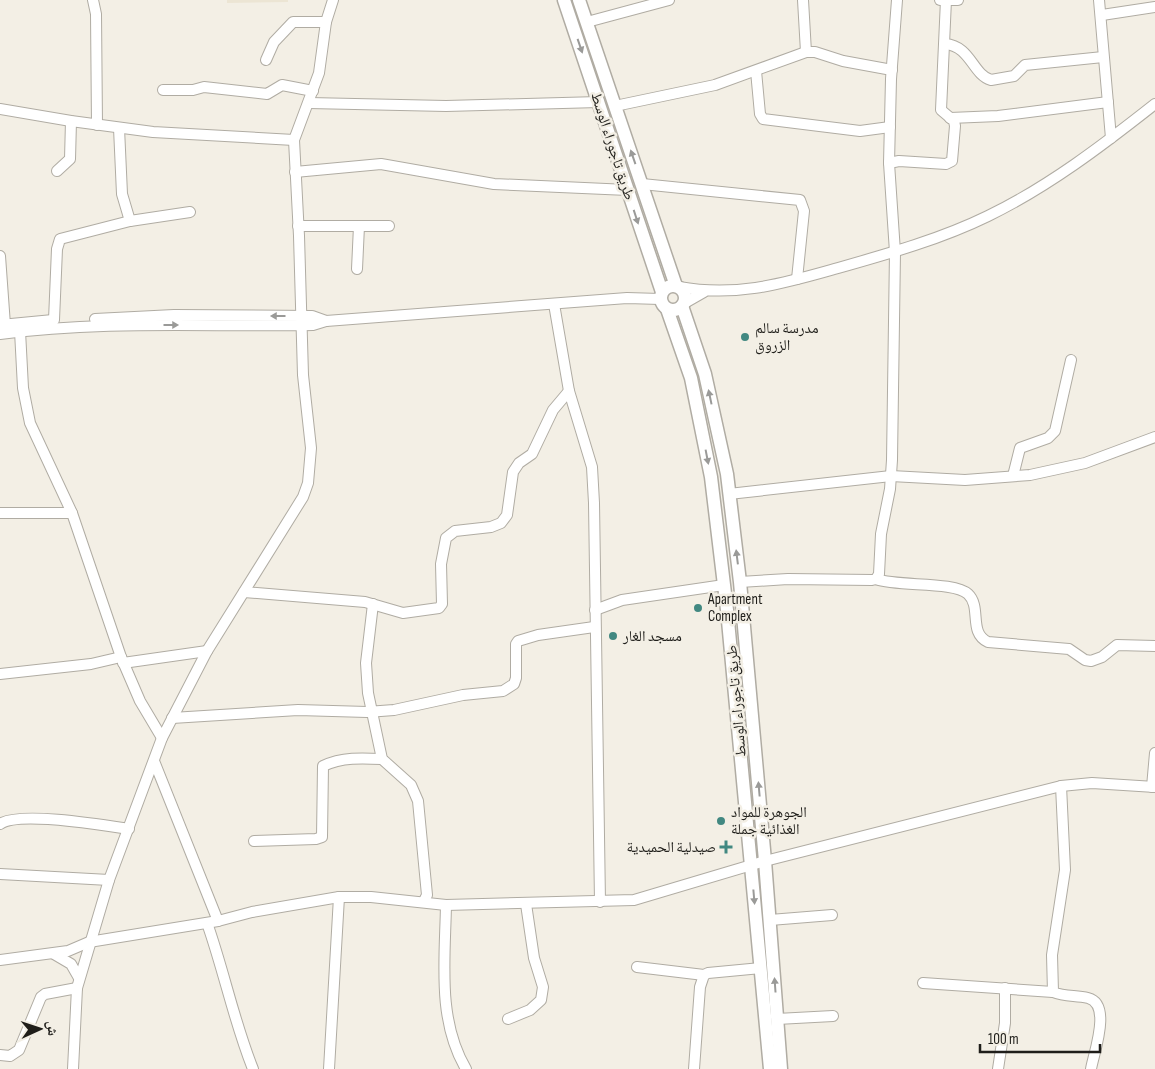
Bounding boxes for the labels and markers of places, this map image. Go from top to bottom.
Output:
place label: مدرسة سالم الزروق [755,319,819,355]
marker: مدرسة سالم الزروق [739,331,751,343]
place label: Apartment Complex [707,590,763,626]
marker: Apartment Complex [692,602,704,614]
place label: مسجد الغار [622,627,682,646]
marker: مسجد الغار [607,630,619,642]
place label: الجوهرة للمواد الغذائية جملة [731,803,807,839]
marker: الجوهرة للمواد الغذائية جملة [715,815,727,827]
place label: صيدلية الحميدية [627,838,716,857]
marker: صيدلية الحميدية [720,841,732,853]

